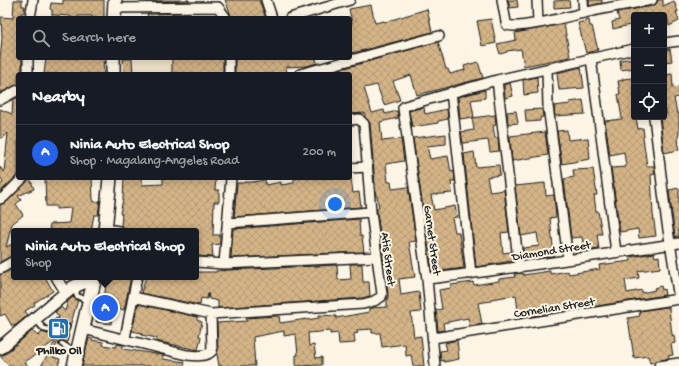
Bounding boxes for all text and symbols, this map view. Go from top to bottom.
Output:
map controls [631,12,667,120]
button: + [631,12,667,48]
search box [16,16,352,60]
icon: search [30,27,52,49]
text: Search here [62,29,136,47]
button: − [631,48,667,84]
button: locate [631,84,667,120]
text: Nearby [32,88,85,108]
text: Ninia Auto Electrical Shop [70,136,229,154]
text: A [41,145,49,160]
text: 200 m [303,145,336,160]
text: Shop · Magalang-Angeles Road [70,154,239,169]
your location [325,194,345,214]
street label: Garnet Street [419,205,443,277]
popup [11,228,199,280]
street label: Atis Street [377,232,397,288]
text: Ninia Auto Electrical Shop [25,238,185,256]
street label: Diamond Street [510,239,593,265]
text: Shop [25,256,52,271]
pin: A [92,293,118,323]
street label: Cornelian Street [513,296,597,322]
fuel station icon: Philko Oil [46,316,72,342]
place label: Philko Oil [35,345,82,359]

